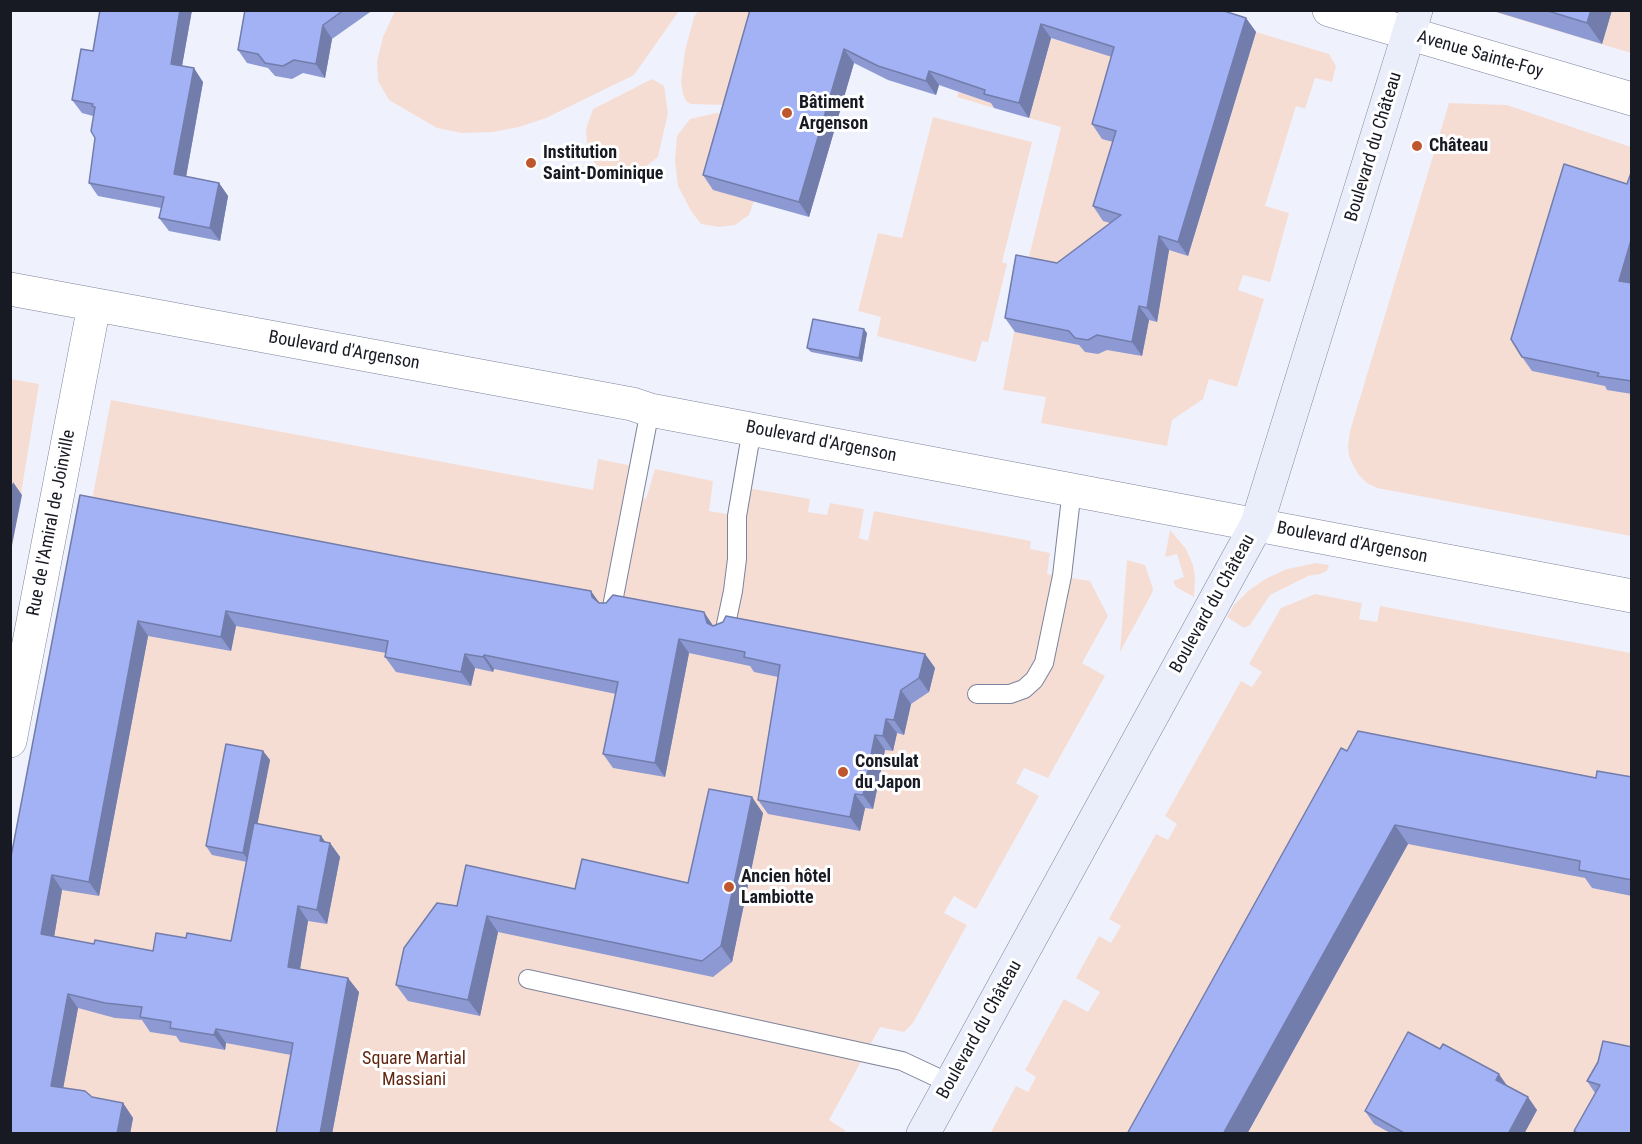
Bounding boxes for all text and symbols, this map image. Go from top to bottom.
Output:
street label: Avenue Sainte-Foy [1415,27,1545,83]
street label: Boulevard du Château [1341,70,1407,224]
place label: Bâtiment Argenson [799,92,868,134]
marker: Bâtiment Argenson [780,106,794,120]
place label: Château [1429,135,1488,157]
marker: Château [1410,139,1424,153]
place label: Institution Saint-Dominique [543,142,663,184]
marker: Institution Saint-Dominique [524,156,538,170]
street label: Boulevard d'Argenson [267,327,421,375]
street label: Boulevard d'Argenson [744,417,898,467]
street label: Rue de l'Amiral de Joinville [23,428,81,618]
street label: Boulevard d'Argenson [1275,518,1429,568]
street label: Boulevard du Château [1166,531,1260,677]
place label: Consulat du Japon [855,751,921,794]
marker: Consulat du Japon [836,765,850,779]
place label: Ancien hôtel Lambiotte [741,866,831,908]
marker: Ancien hôtel Lambiotte [722,880,736,894]
street label: Boulevard du Château [933,957,1027,1103]
park label: Square Martial Massiani [362,1048,466,1090]

